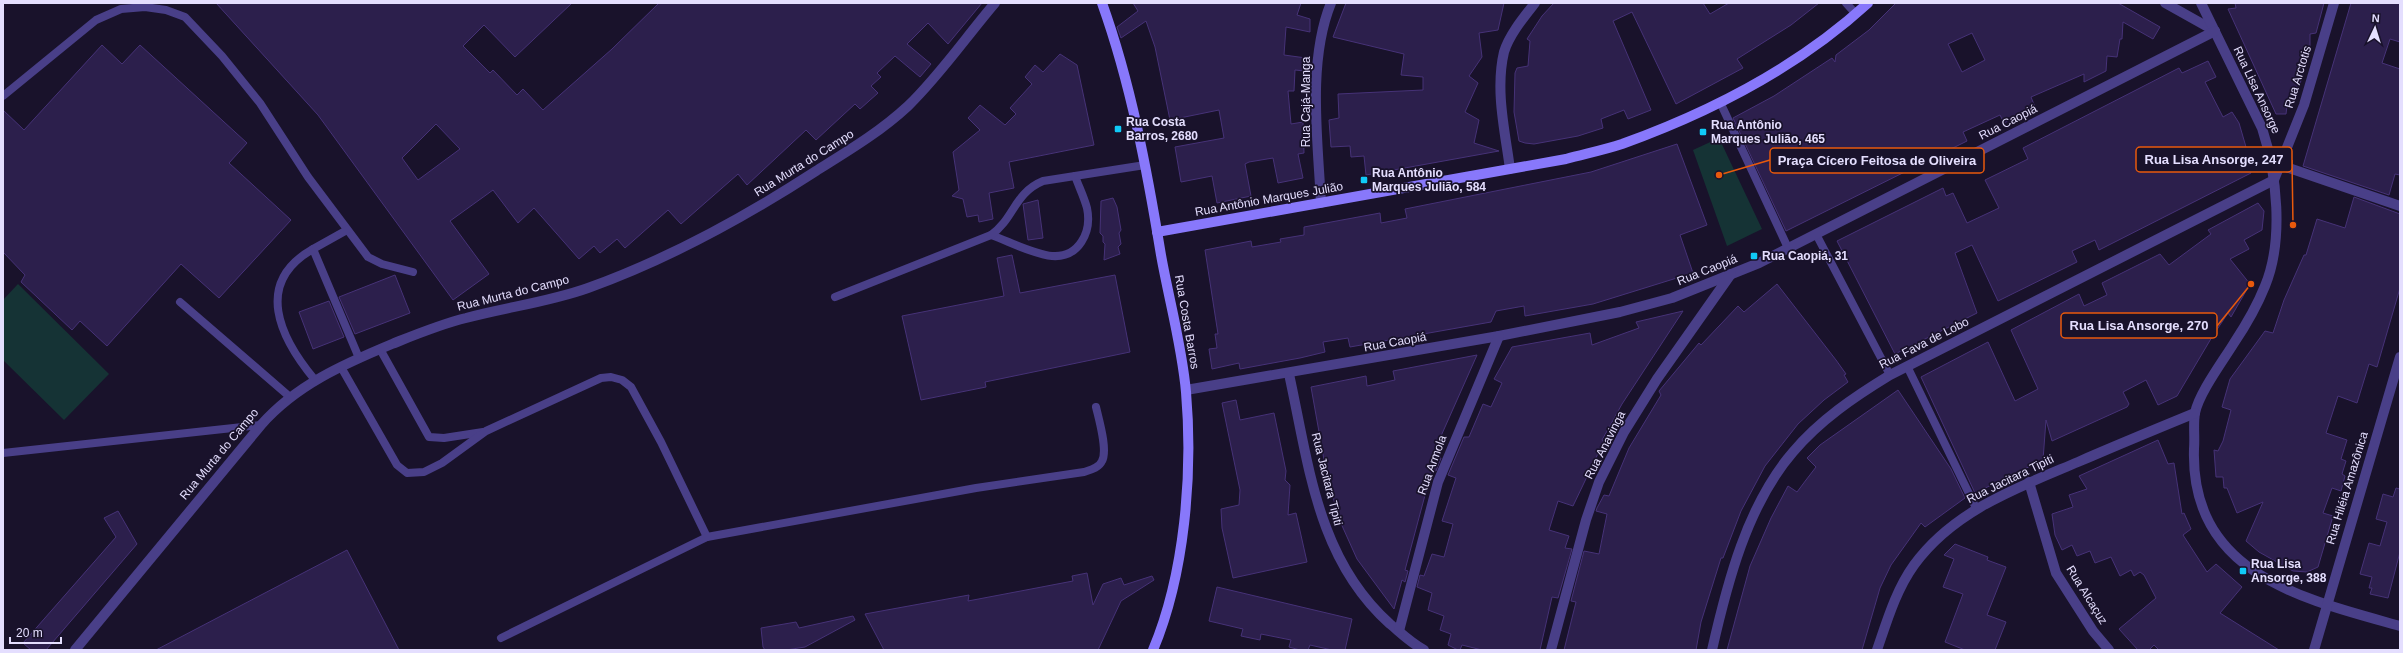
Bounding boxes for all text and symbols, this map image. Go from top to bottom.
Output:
north arrow [2355,8,2395,48]
text: N [2371,12,2380,24]
street label: Rua Lisa Ansorge [2231,44,2283,136]
street label: Rua Arctotis [2282,44,2314,110]
street label: Rua Cajá-Manga [1299,56,1313,147]
street label: Rua Caopiá [1977,101,2040,143]
place label: Rua Costa Barros, 2680 [1126,115,1198,143]
place label: Rua Antônio Marques Julião, 465 [1711,118,1825,146]
marker: Rua Costa Barros, 2680 [1113,124,1123,134]
street label: Rua Murta do Campo [752,126,857,199]
marker: Rua Antônio Marques Julião, 465 [1698,127,1708,137]
callout: Rua Lisa Ansorge, 247 [2136,147,2292,172]
callout: Praça Cícero Feitosa de Oliveira [1770,148,1984,173]
text: Rua Lisa Ansorge, 247 [2145,152,2283,167]
text: Praça Cícero Feitosa de Oliveira [1778,153,1977,168]
place label: Rua Antônio Marques Julião, 584 [1372,166,1486,194]
marker: Rua Antônio Marques Julião, 584 [1359,175,1369,185]
street label: Rua Antônio Marques Julião [1194,179,1344,219]
place label: Rua Caopiá, 31 [1762,249,1848,263]
marker: Rua Caopiá, 31 [1749,251,1759,261]
street label: Rua Caopiá [1675,252,1739,288]
street label: Rua Murta do Campo [456,272,571,314]
street label: Rua Costa Barros [1172,274,1202,370]
callout: Rua Lisa Ansorge, 270 [2061,313,2217,338]
street label: Rua Fava de Lobo [1877,314,1971,372]
text: Rua Lisa Ansorge, 270 [2070,318,2208,333]
street label: Rua Caopiá [1363,330,1428,354]
street label: Rua Murta do Campo [177,405,261,502]
street label: Rua Anavinga [1582,408,1628,481]
street label: Rua Hiléia Amazônica [2323,430,2371,546]
street label: Rua Jacitara Tipiti [1309,431,1345,527]
street label: Rua Armola [1415,433,1449,497]
street label: Rua Jacitara Tipiti [1964,452,2056,506]
place label: Rua Lisa Ansorge, 388 [2251,557,2327,585]
street label: Rua Alcaçuz [2063,563,2111,627]
marker: Rua Lisa Ansorge, 388 [2238,566,2248,576]
scale bar [10,619,61,645]
text: 20 m [16,626,43,640]

